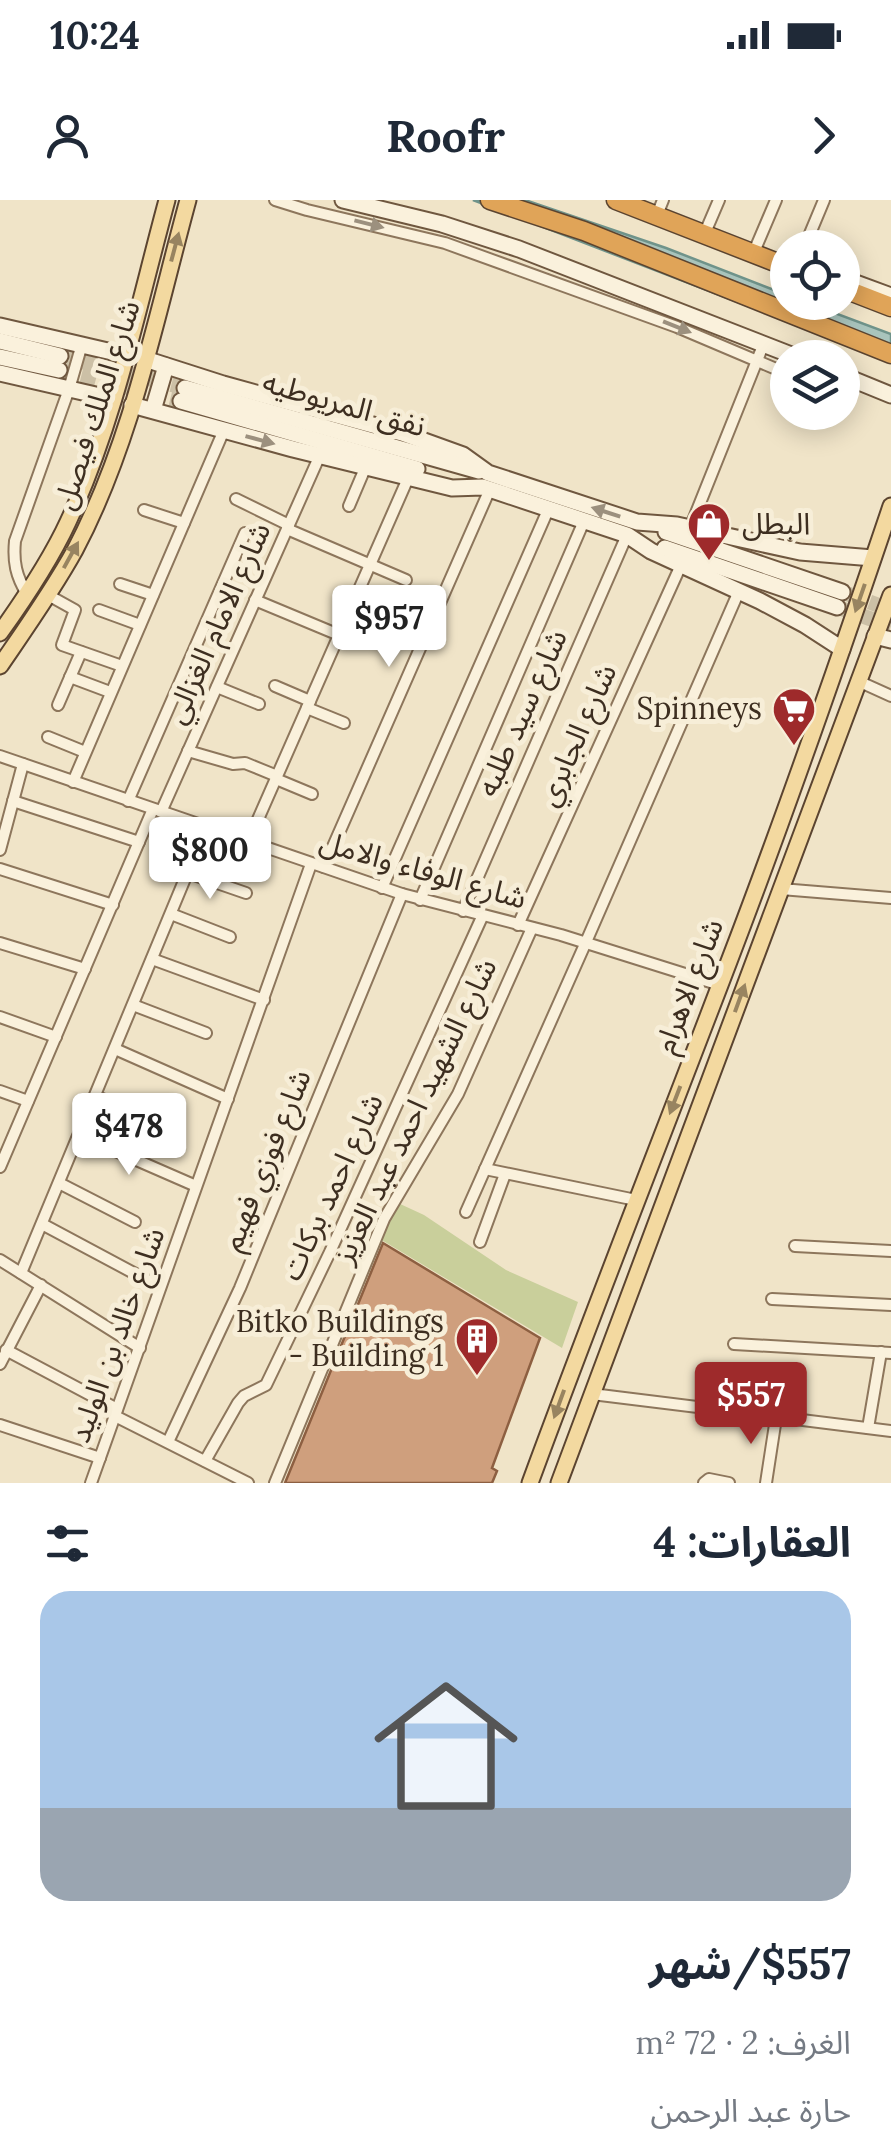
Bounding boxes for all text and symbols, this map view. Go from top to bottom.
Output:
text: 10:24 [50,11,140,59]
text: Roofr [386,107,505,164]
icon: person [40,108,95,163]
icon: forward [796,108,851,163]
one-way arrow [354,217,385,232]
map controls [770,230,860,430]
button: locate [770,230,860,320]
one-way arrow [167,232,183,263]
street label: شارع الملك فيصل [44,295,152,516]
one-way arrow [662,320,692,336]
button: layers [770,340,860,430]
street label: نفق المريوطيه [259,362,430,444]
one-way arrow [245,432,276,448]
shop icon: البطل [686,501,732,562]
one-way arrow [590,503,620,518]
place label: البطل [742,504,810,542]
street label: شارع الامام الغزالي [156,516,283,731]
one-way arrow [63,540,80,569]
one-way arrow [851,584,866,614]
pin: $957 [330,585,448,670]
text: $957 [354,597,424,638]
street label: شارع سيد طلبه [467,623,579,804]
street label: شارع الجابري [528,657,629,814]
supermarket icon: Spinneys [771,686,817,747]
place label: Spinneys [637,689,762,728]
pin: $800 [151,817,269,902]
street label: شارع الوفاء والامل [314,821,531,921]
text: $800 [171,829,249,870]
street label: شارع الاهرام [645,913,735,1060]
street label: شارع الشهيد احمد عبد العزيز [323,952,508,1272]
one-way arrow [733,983,748,1013]
street label: شارع فوزي فهيم [211,1063,323,1258]
one-way arrow [666,1086,682,1116]
street label: شارع احمد بركات [271,1087,395,1288]
pin: $478 [70,1093,188,1178]
text: $478 [94,1105,164,1146]
street label: شارع خالد بن الوليد [60,1222,176,1449]
place label: Bitko Buildings - Building 1 [236,1302,444,1375]
building icon: Bitko Buildings - Building 1 [454,1316,500,1377]
pin: $557 [692,1362,810,1447]
text: $557 [717,1374,785,1415]
one-way arrow [551,1390,566,1420]
text: العقارات: 4 [653,1515,851,1569]
icon: filters [40,1516,95,1571]
icon: home [356,1656,536,1836]
text: $557/شهر [649,1937,851,1991]
text: الغرف: 2 · 72 m² [635,2022,851,2063]
text: حارة عبد الرحمن [650,2090,851,2131]

